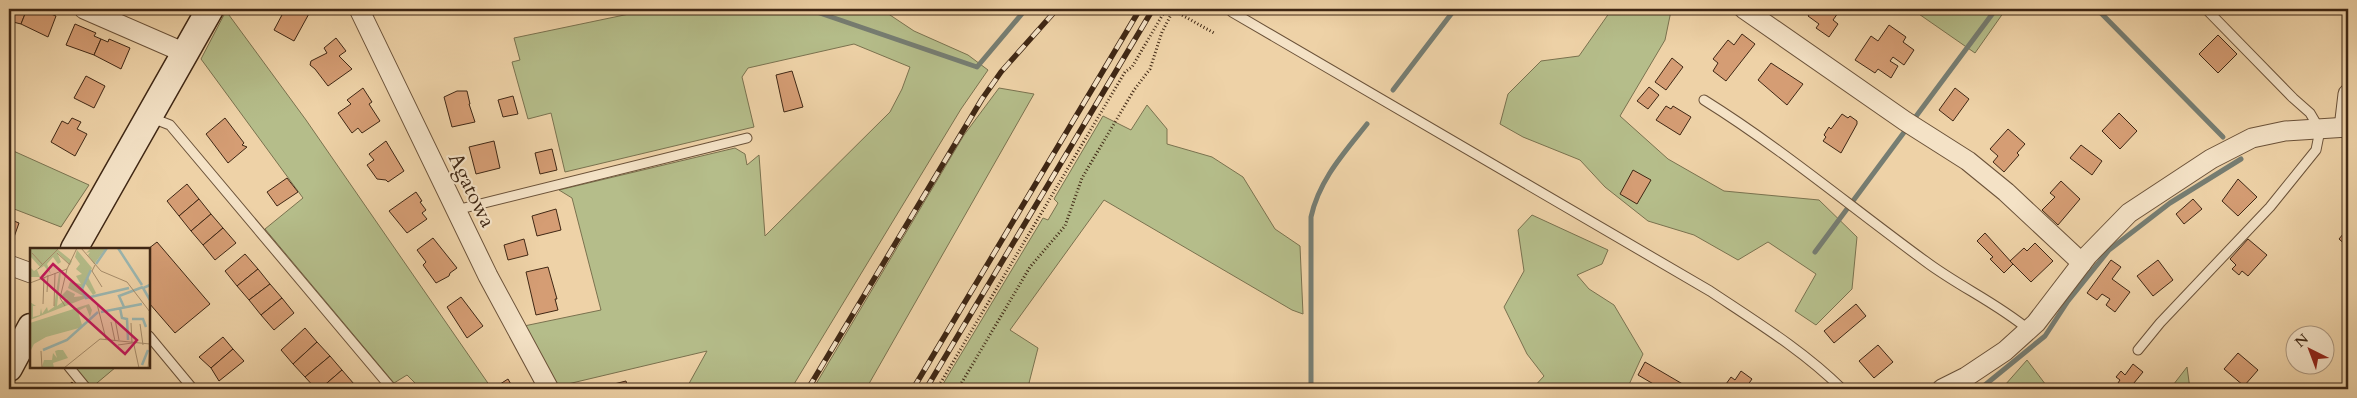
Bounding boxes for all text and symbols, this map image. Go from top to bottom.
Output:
street label: Agatowa [441,148,502,232]
inset map [30,248,150,368]
north arrow [2284,326,2334,376]
text: N [2291,330,2313,352]

